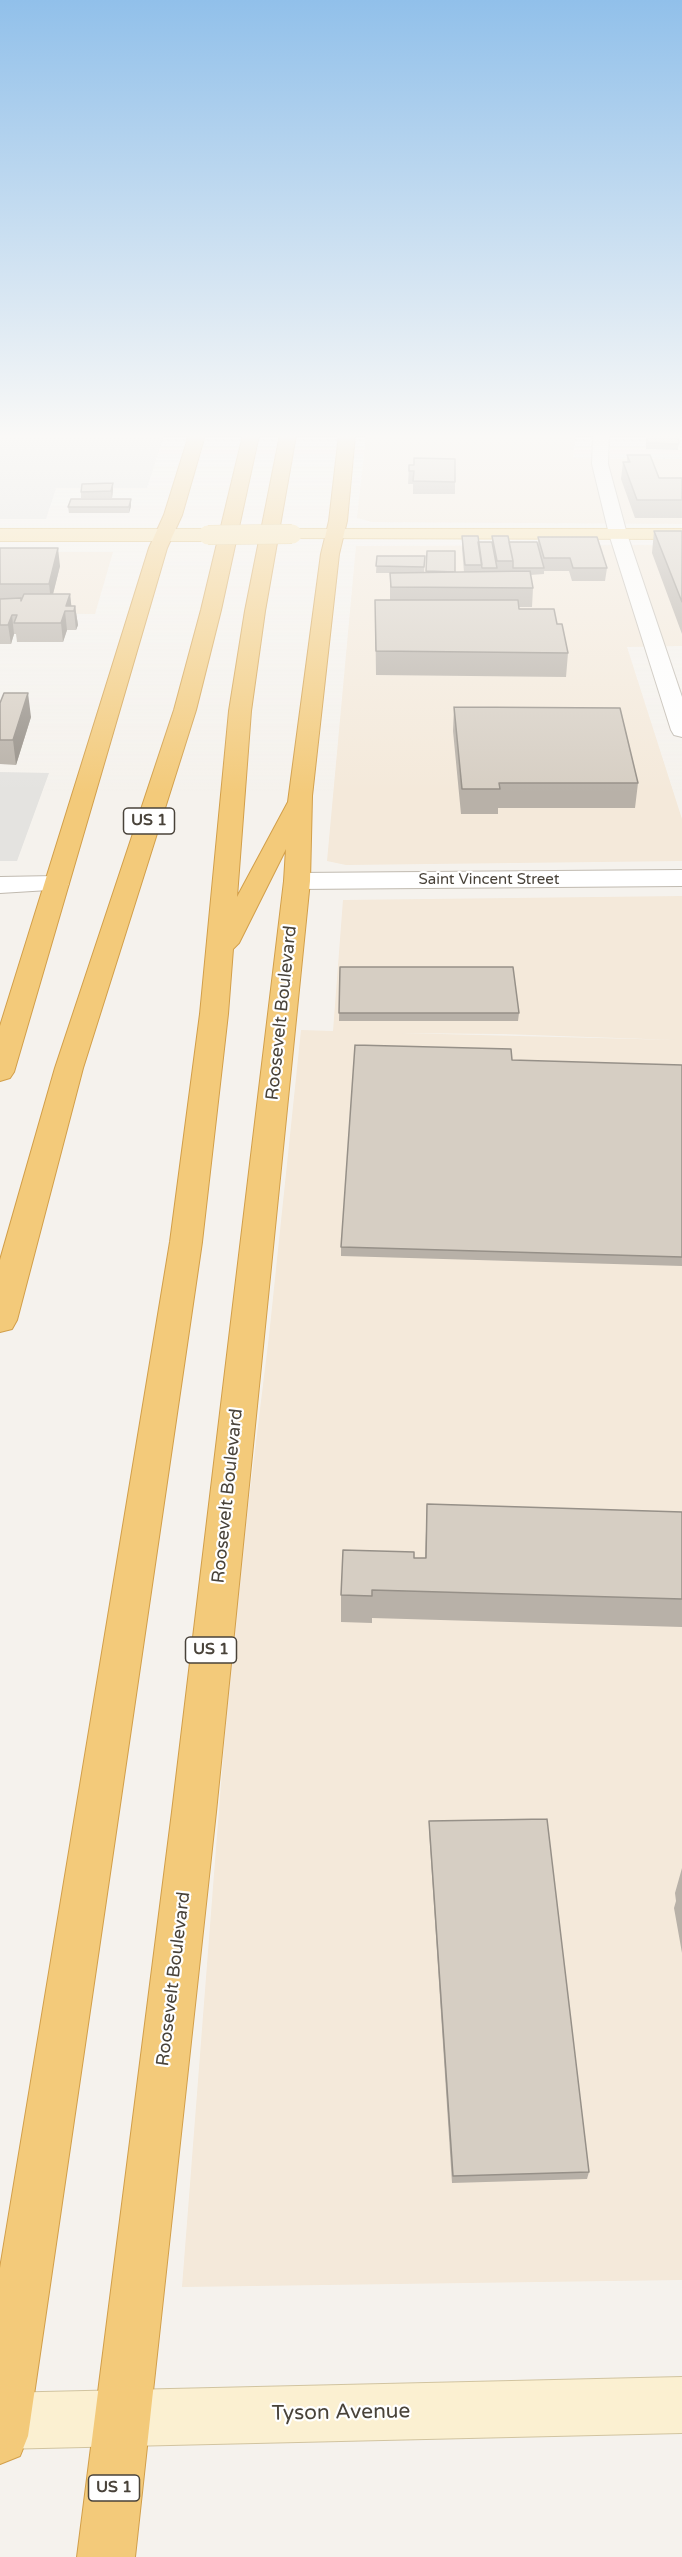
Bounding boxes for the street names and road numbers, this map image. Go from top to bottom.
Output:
road number: US 1 [124,808,174,834]
street label: Saint Vincent Street [419,871,559,889]
street label: Roosevelt Boulevard [262,925,302,1101]
street label: Roosevelt Boulevard [208,1408,248,1584]
road number: US 1 [186,1637,236,1663]
street label: Roosevelt Boulevard [153,1891,195,2067]
street label: Tyson Avenue [271,2399,411,2427]
road number: US 1 [88,2475,140,2501]

